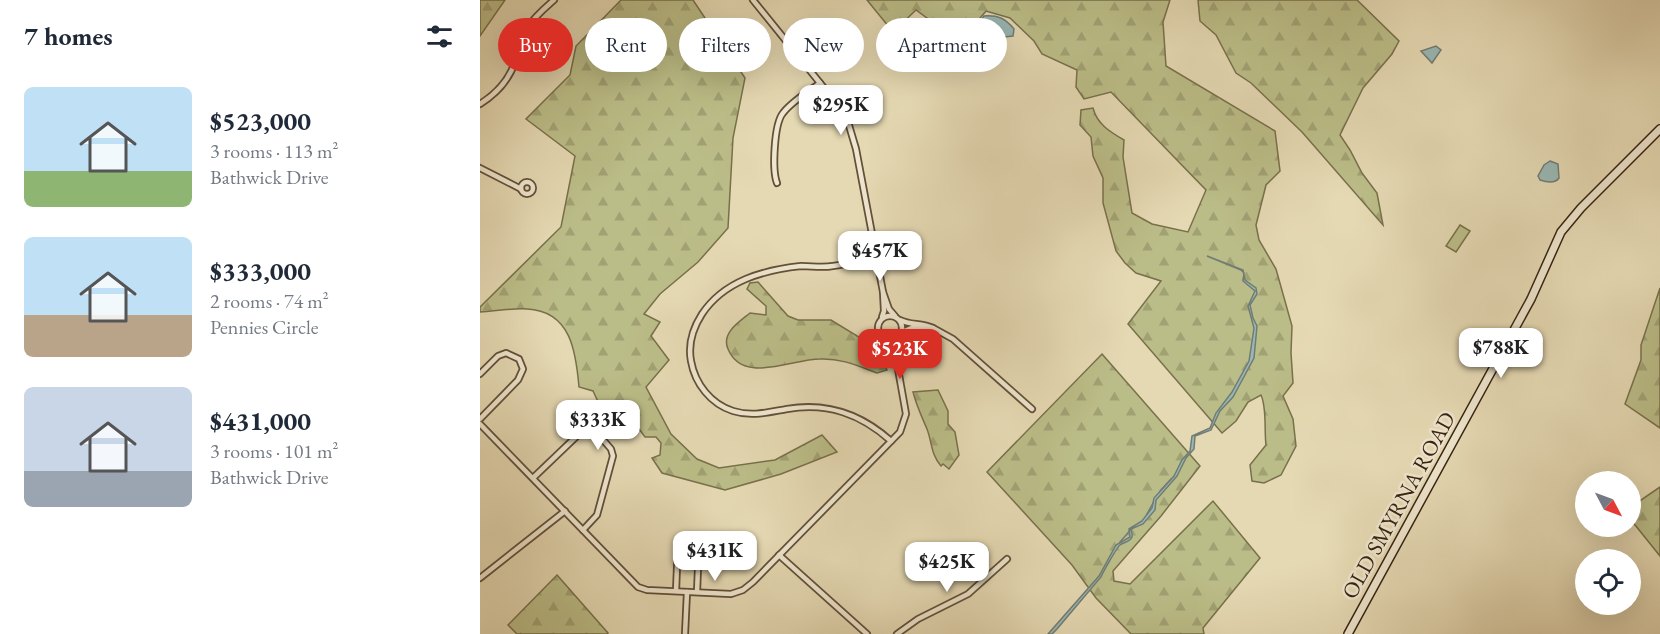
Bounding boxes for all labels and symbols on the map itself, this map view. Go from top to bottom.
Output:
pin: $295K [799,85,883,136]
pin: $457K [838,231,922,282]
pin: $788K [1459,328,1543,379]
pin: $523K [858,329,942,380]
pin: $333K [556,400,640,451]
street label: OLD SMYRNA ROAD [1335,406,1462,604]
north arrow [1575,471,1641,537]
pin: $431K [673,531,757,582]
pin: $425K [905,542,989,593]

